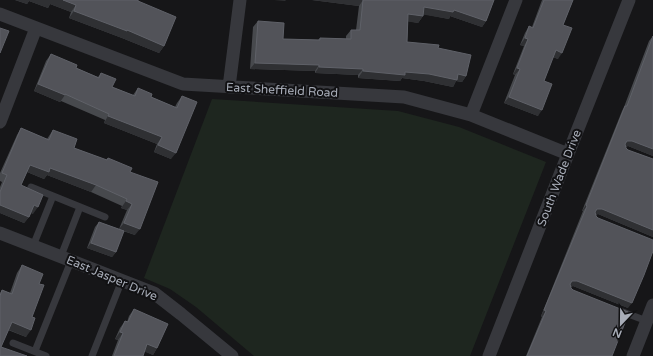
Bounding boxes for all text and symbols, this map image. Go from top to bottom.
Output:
street label: East Sheffield Road [226,80,338,100]
street label: South Wade Drive [534,127,584,228]
street label: East Jasper Drive [64,253,160,304]
north arrow [601,304,641,344]
text: N [611,325,624,340]

